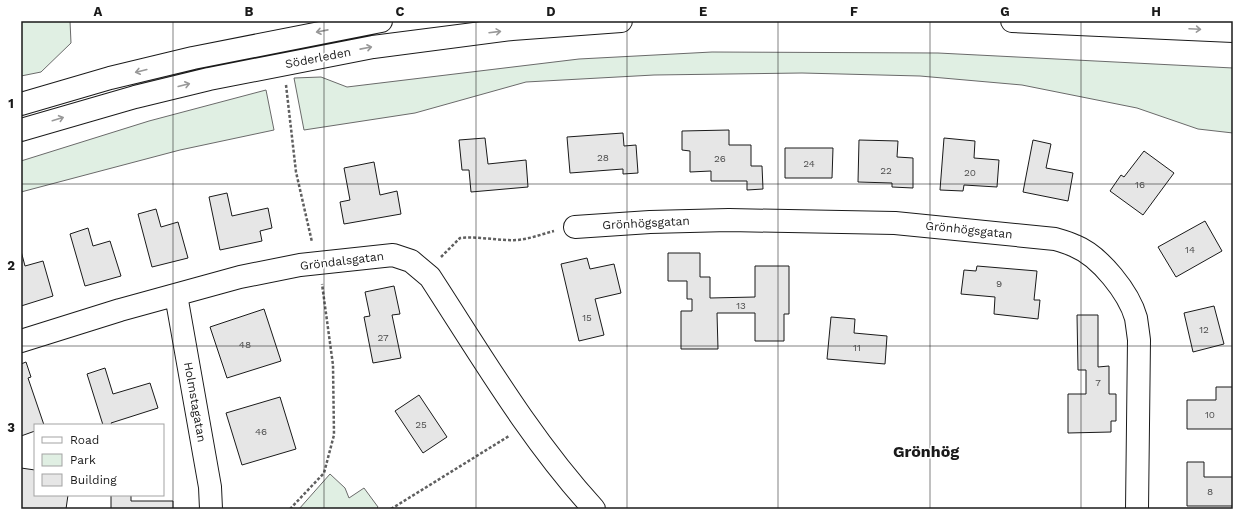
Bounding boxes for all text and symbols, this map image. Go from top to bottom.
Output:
text: A [94,4,103,19]
text: B [245,4,254,19]
text: C [396,4,405,19]
text: D [546,4,556,19]
text: E [699,4,707,19]
text: F [850,4,858,19]
text: G [1000,4,1010,19]
text: H [1151,4,1161,19]
one-way arrow [1188,25,1201,32]
one-way arrow [316,28,329,36]
one-way arrow [488,28,501,35]
one-way arrow [359,44,372,52]
street label: Söderleden [284,45,352,71]
one-way arrow [134,67,147,75]
one-way arrow [177,81,190,89]
text: 1 [8,96,14,111]
one-way arrow [52,115,65,122]
house number: 28 [597,152,609,163]
house number: 26 [714,153,726,164]
house number: 24 [803,158,815,169]
house number: 22 [880,165,892,176]
house number: 20 [964,167,976,178]
house number: 16 [1135,179,1145,190]
street label: Grönhögsgatan [602,214,690,232]
street label: Grönhögsgatan [925,218,1013,242]
house number: 14 [1185,244,1195,255]
street label: Gröndalsgatan [299,249,385,273]
text: 2 [7,258,15,273]
house number: 9 [996,278,1002,289]
house number: 13 [736,300,746,311]
house number: 15 [582,312,592,323]
house number: 12 [1199,324,1209,335]
house number: 27 [377,332,389,343]
house number: 48 [239,339,251,350]
house number: 11 [853,342,861,353]
street label: Holmstagatan [181,361,209,443]
house number: 7 [1095,377,1101,388]
house number: 10 [1205,409,1215,420]
house number: 25 [415,419,427,430]
text: 3 [7,420,15,435]
legend [34,424,164,496]
house number: 46 [255,426,267,437]
text: Road [70,433,99,447]
district label: Grönhög [893,442,959,461]
text: Park [70,453,96,467]
text: Building [70,473,117,487]
house number: 8 [1207,486,1213,497]

